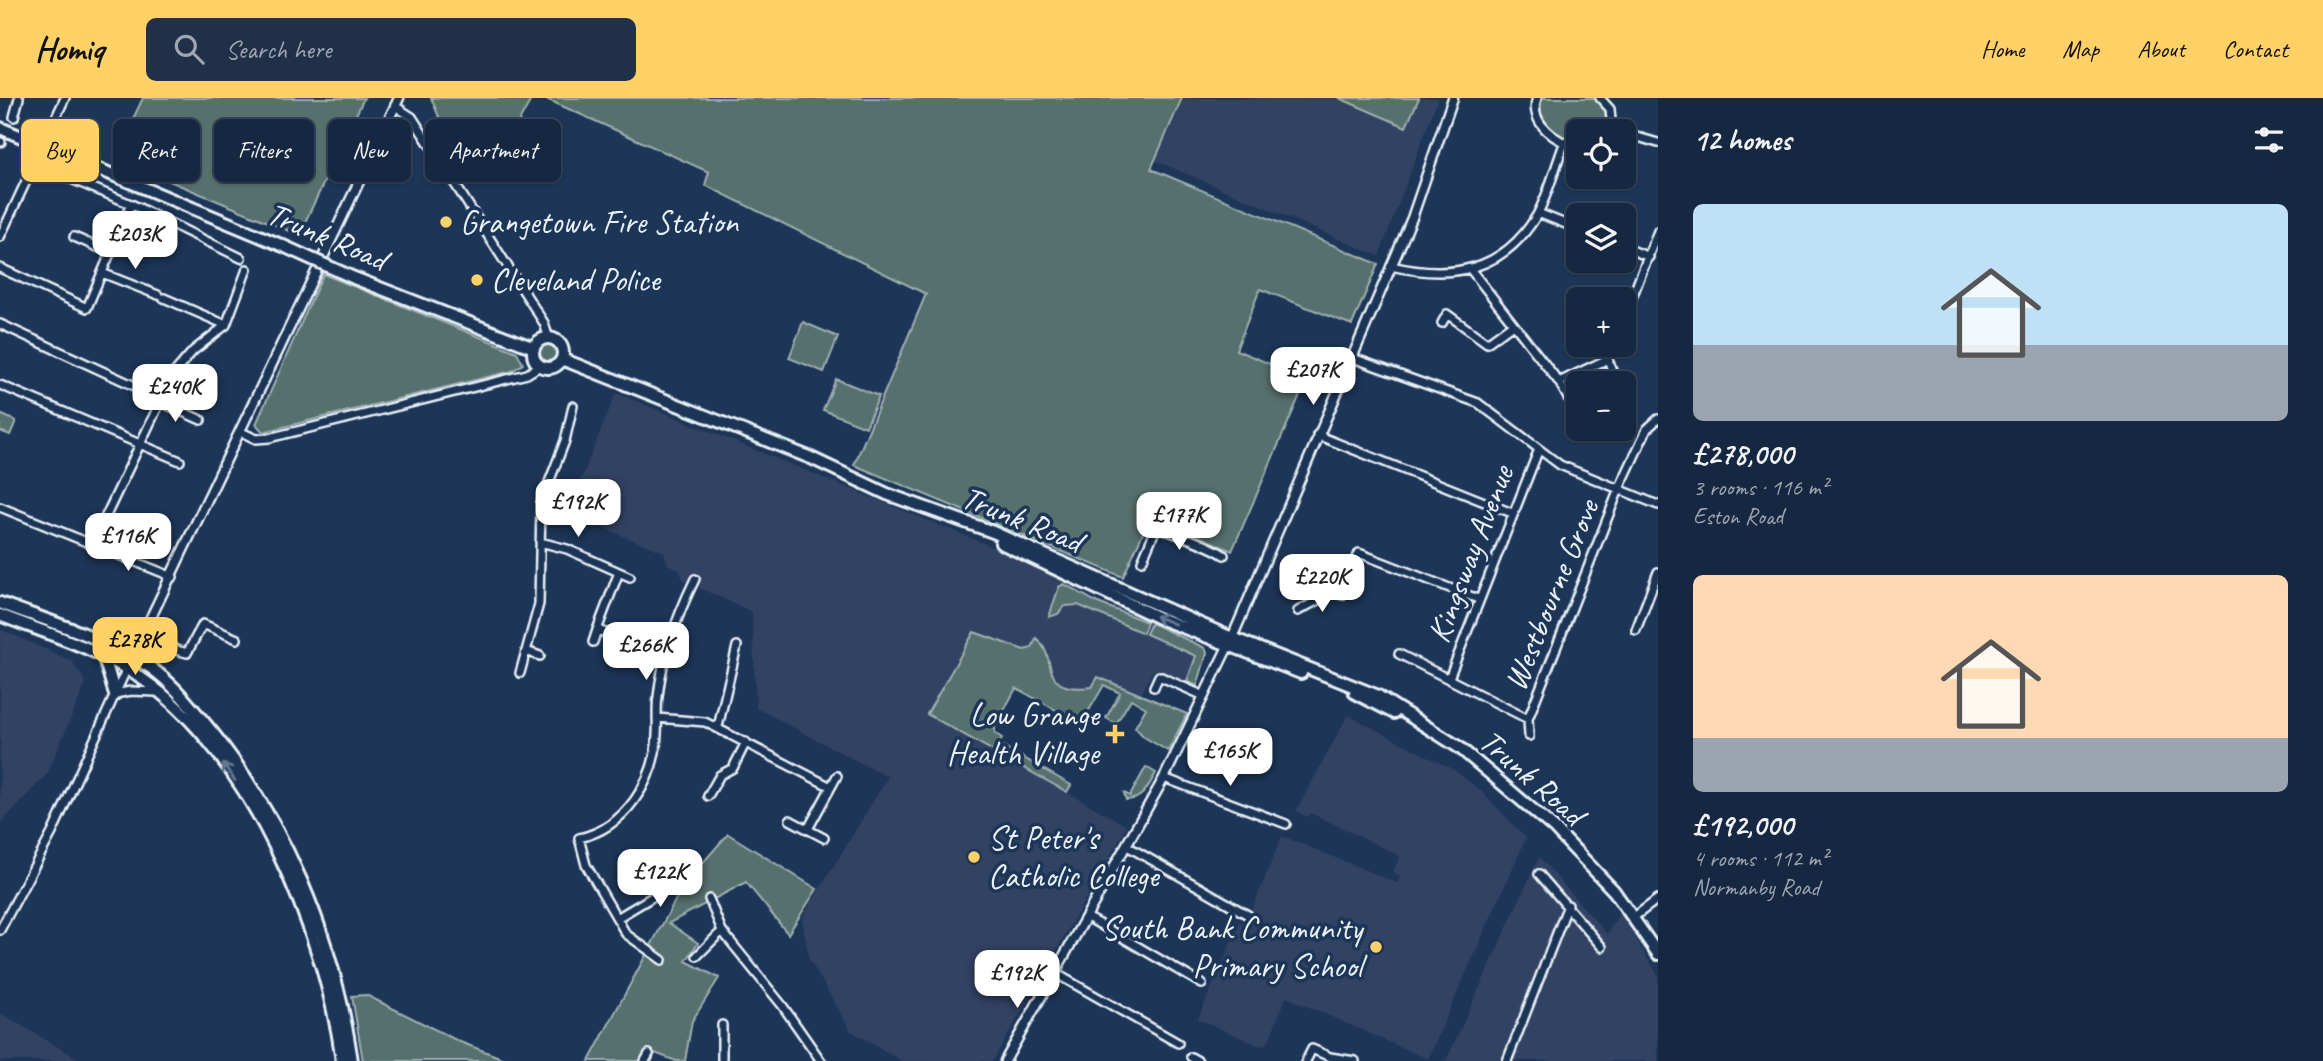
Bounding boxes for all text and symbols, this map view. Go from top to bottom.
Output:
search box [146,18,636,81]
text: Homiq [35,28,104,70]
icon: search [170,30,208,68]
text: Search here [226,33,331,66]
text: Home [1981,34,2024,64]
text: Map [2062,34,2099,64]
text: About [2137,34,2185,64]
text: Contact [2223,34,2288,64]
chip: Buy [21,119,99,182]
chip: Rent [113,119,200,182]
chip: Filters [214,119,314,182]
chip: New [328,119,411,182]
chip: Apartment [425,119,561,182]
map controls [1566,119,1636,441]
button: locate [1566,119,1636,189]
text: 12 homes [1693,121,1791,159]
icon: filters [2250,121,2288,159]
street label: Trunk Road [261,192,398,282]
place label: Grangetown Fire Station [460,201,739,243]
button: layers [1566,203,1636,273]
pin: £203K [86,212,184,271]
marker: Grangetown Fire Station [438,214,454,230]
text: £203K [108,219,162,248]
icon: home [1928,250,2054,376]
place label: Cleveland Police [491,259,662,301]
marker: Cleveland Police [469,272,485,288]
button: + [1566,287,1636,357]
pin: £207K [1264,348,1362,407]
text: £207K [1287,355,1340,384]
pin: £240K [126,364,224,424]
button: − [1566,371,1636,441]
text: £240K [148,372,202,401]
text: £278,000 [1693,435,1793,473]
street label: Kingsway Avenue [1417,458,1524,648]
text: 3 rooms · 116 m² [1693,473,1828,502]
street label: Trunk Road [956,476,1093,564]
pin: £192K [529,480,627,539]
text: £192K [552,487,604,516]
street label: Westbourne Grove [1494,491,1609,696]
pin: £177K [1130,492,1228,552]
text: £177K [1153,500,1205,529]
text: Eston Road [1693,502,1783,531]
pin: £116K [79,514,177,573]
text: £116K [101,521,155,550]
pin: £220K [1273,554,1371,614]
text: £220K [1295,562,1349,591]
one-way arrow [1155,613,1177,626]
pin: £278K [86,618,184,677]
icon: home [1928,621,2054,747]
pin: £266K [597,622,695,682]
text: £278K [109,625,162,654]
text: £266K [619,630,673,659]
place label: Low Grange Health Village [947,694,1101,774]
street label: Trunk Road [1471,720,1597,837]
marker: Low Grange Health Village [1105,724,1125,744]
pin: £165K [1181,728,1279,788]
text: £165K [1203,736,1257,765]
one-way arrow [221,763,236,782]
text: £192,000 [1693,806,1793,844]
place label: St Peter's Catholic College [988,817,1161,897]
text: 4 rooms · 112 m² [1693,844,1828,873]
marker: St Peter's Catholic College [966,849,982,865]
pin: £122K [611,850,709,909]
text: £122K [633,857,687,886]
text: Normanby Road [1693,873,1820,902]
place label: South Bank Community Primary School [1102,907,1367,987]
marker: South Bank Community Primary School [1368,939,1384,955]
pin: £192K [968,950,1066,1010]
text: £192K [991,958,1043,987]

